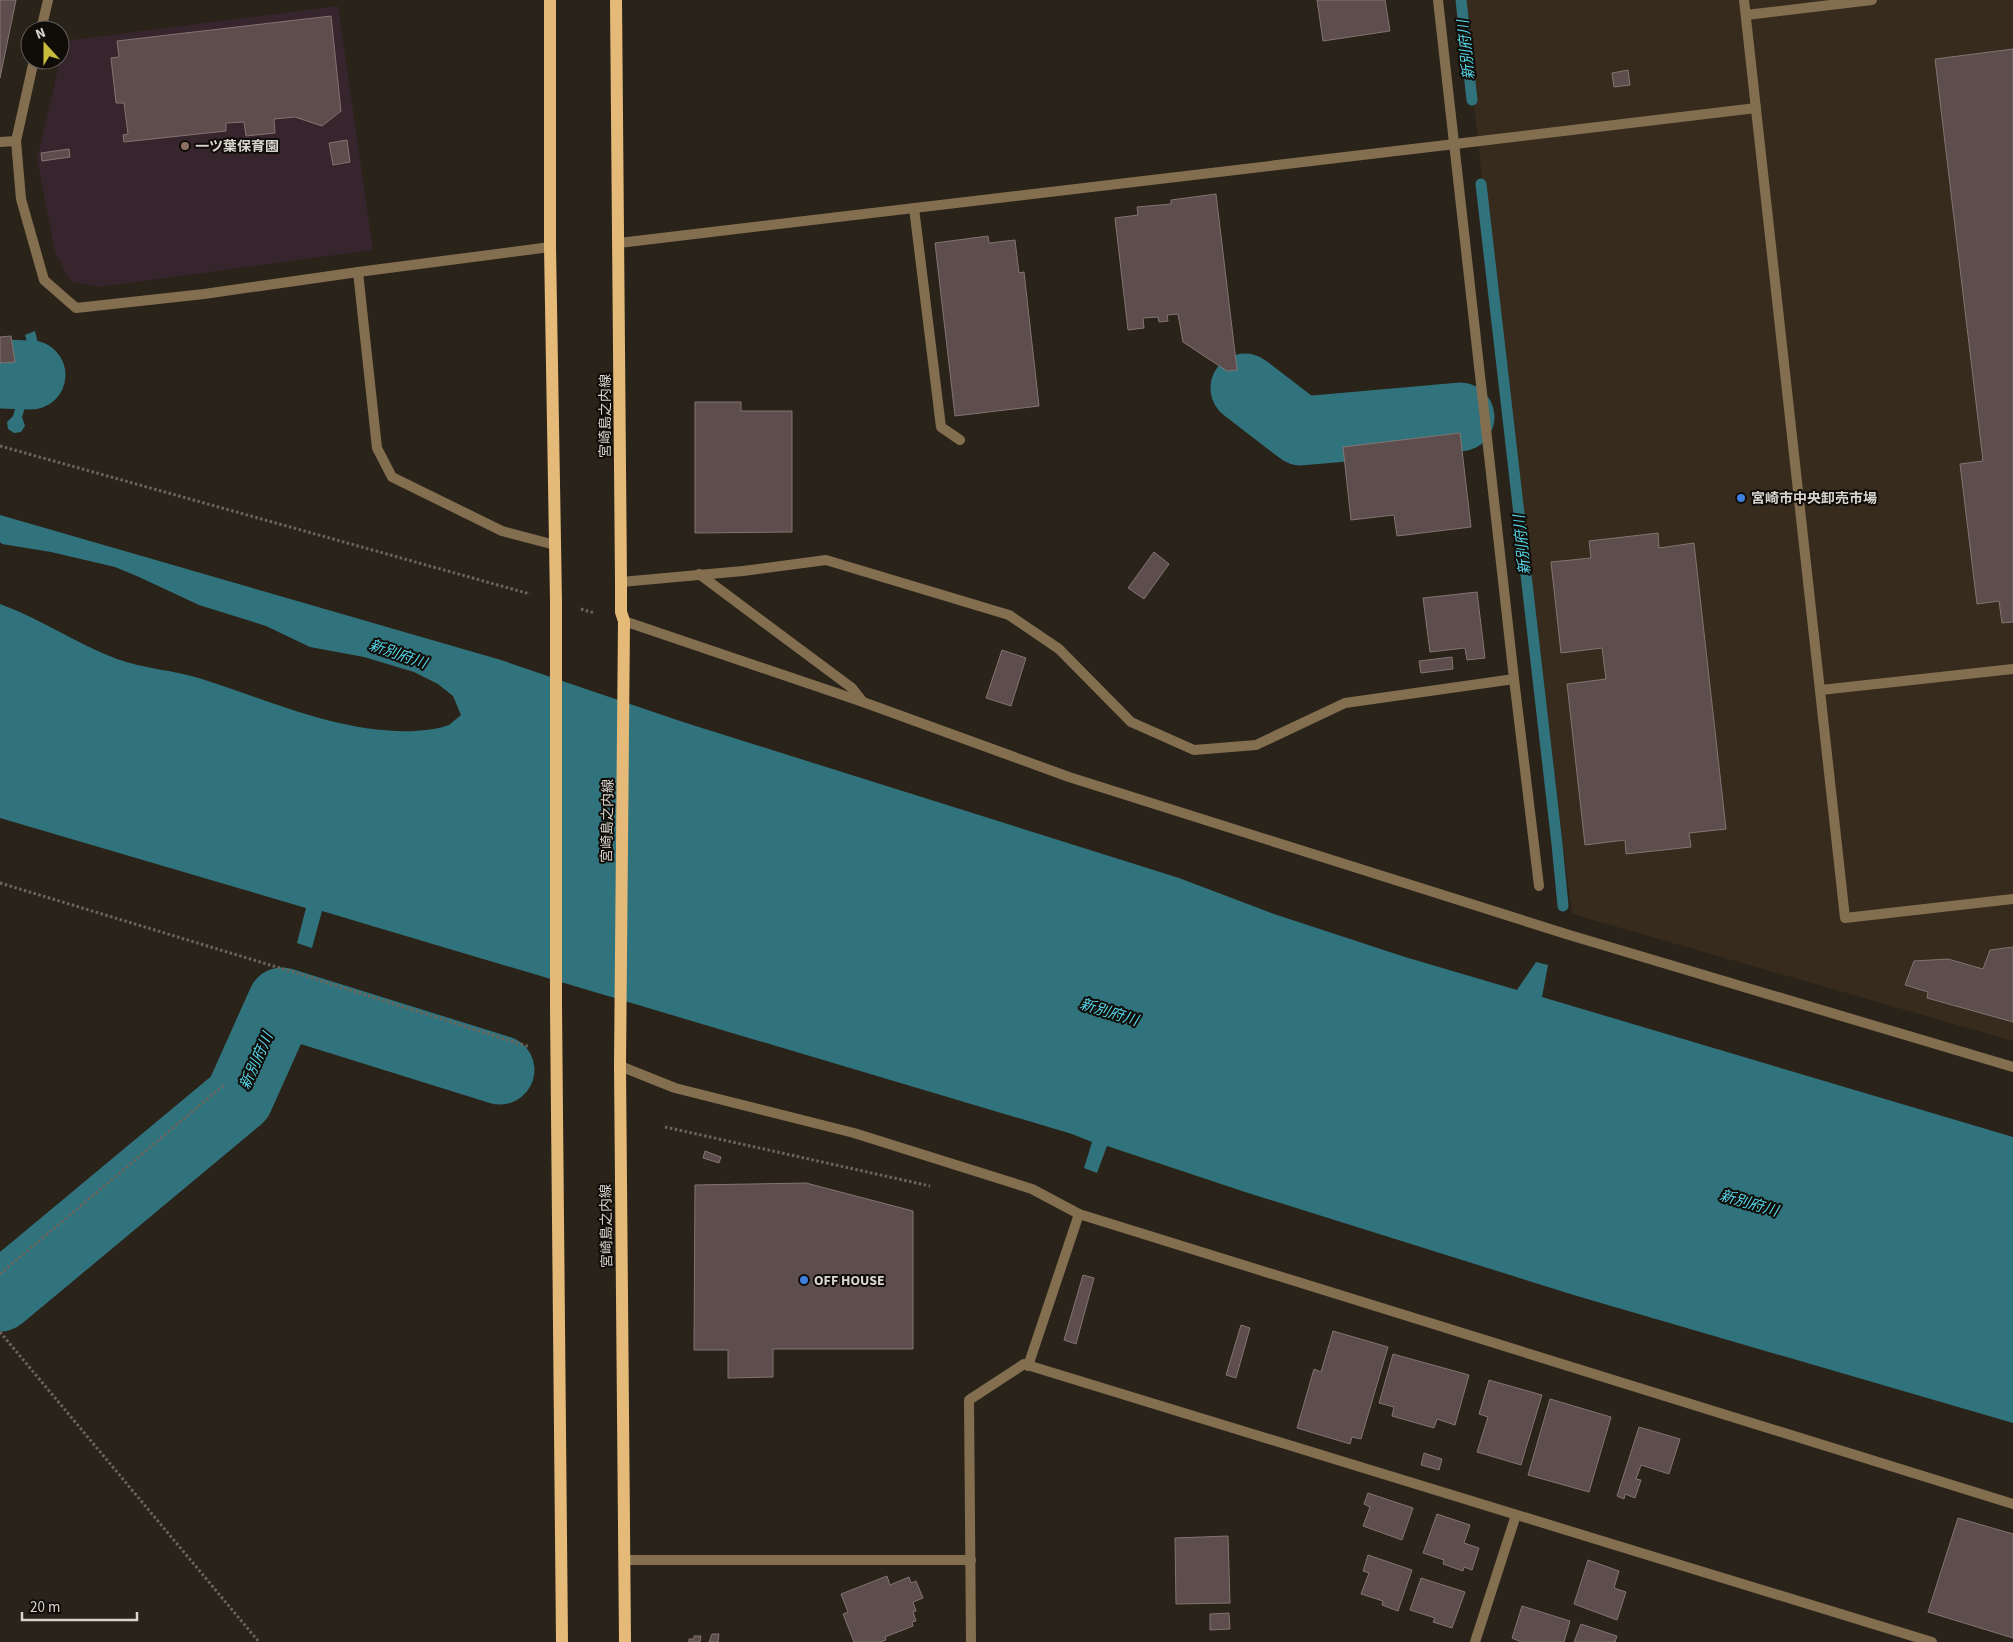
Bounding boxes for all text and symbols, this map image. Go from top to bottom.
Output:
water label: 新別府川 [1453,17,1480,81]
north arrow [20,20,70,70]
text: N [33,23,49,45]
place label: 一ツ葉保育園 [195,137,279,157]
marker: 一ツ葉保育園 [179,140,191,152]
street label: 宮崎島之内線 [596,374,616,458]
place label: 宮崎市中央卸売市場 [1751,489,1877,509]
marker: 宮崎市中央卸売市場 [1735,492,1747,504]
water label: 新別府川 [1509,512,1536,576]
water label: 新別府川 [366,635,432,675]
street label: 宮崎島之内線 [597,779,619,863]
water label: 新別府川 [1077,994,1143,1032]
water label: 新別府川 [235,1028,279,1093]
street label: 宮崎島之内線 [596,1184,618,1268]
water label: 新別府川 [1717,1185,1783,1222]
place label: OFF HOUSE [814,1271,885,1291]
marker: OFF HOUSE [798,1274,810,1286]
scale bar [22,1590,138,1622]
text: 20 m [30,1597,60,1618]

